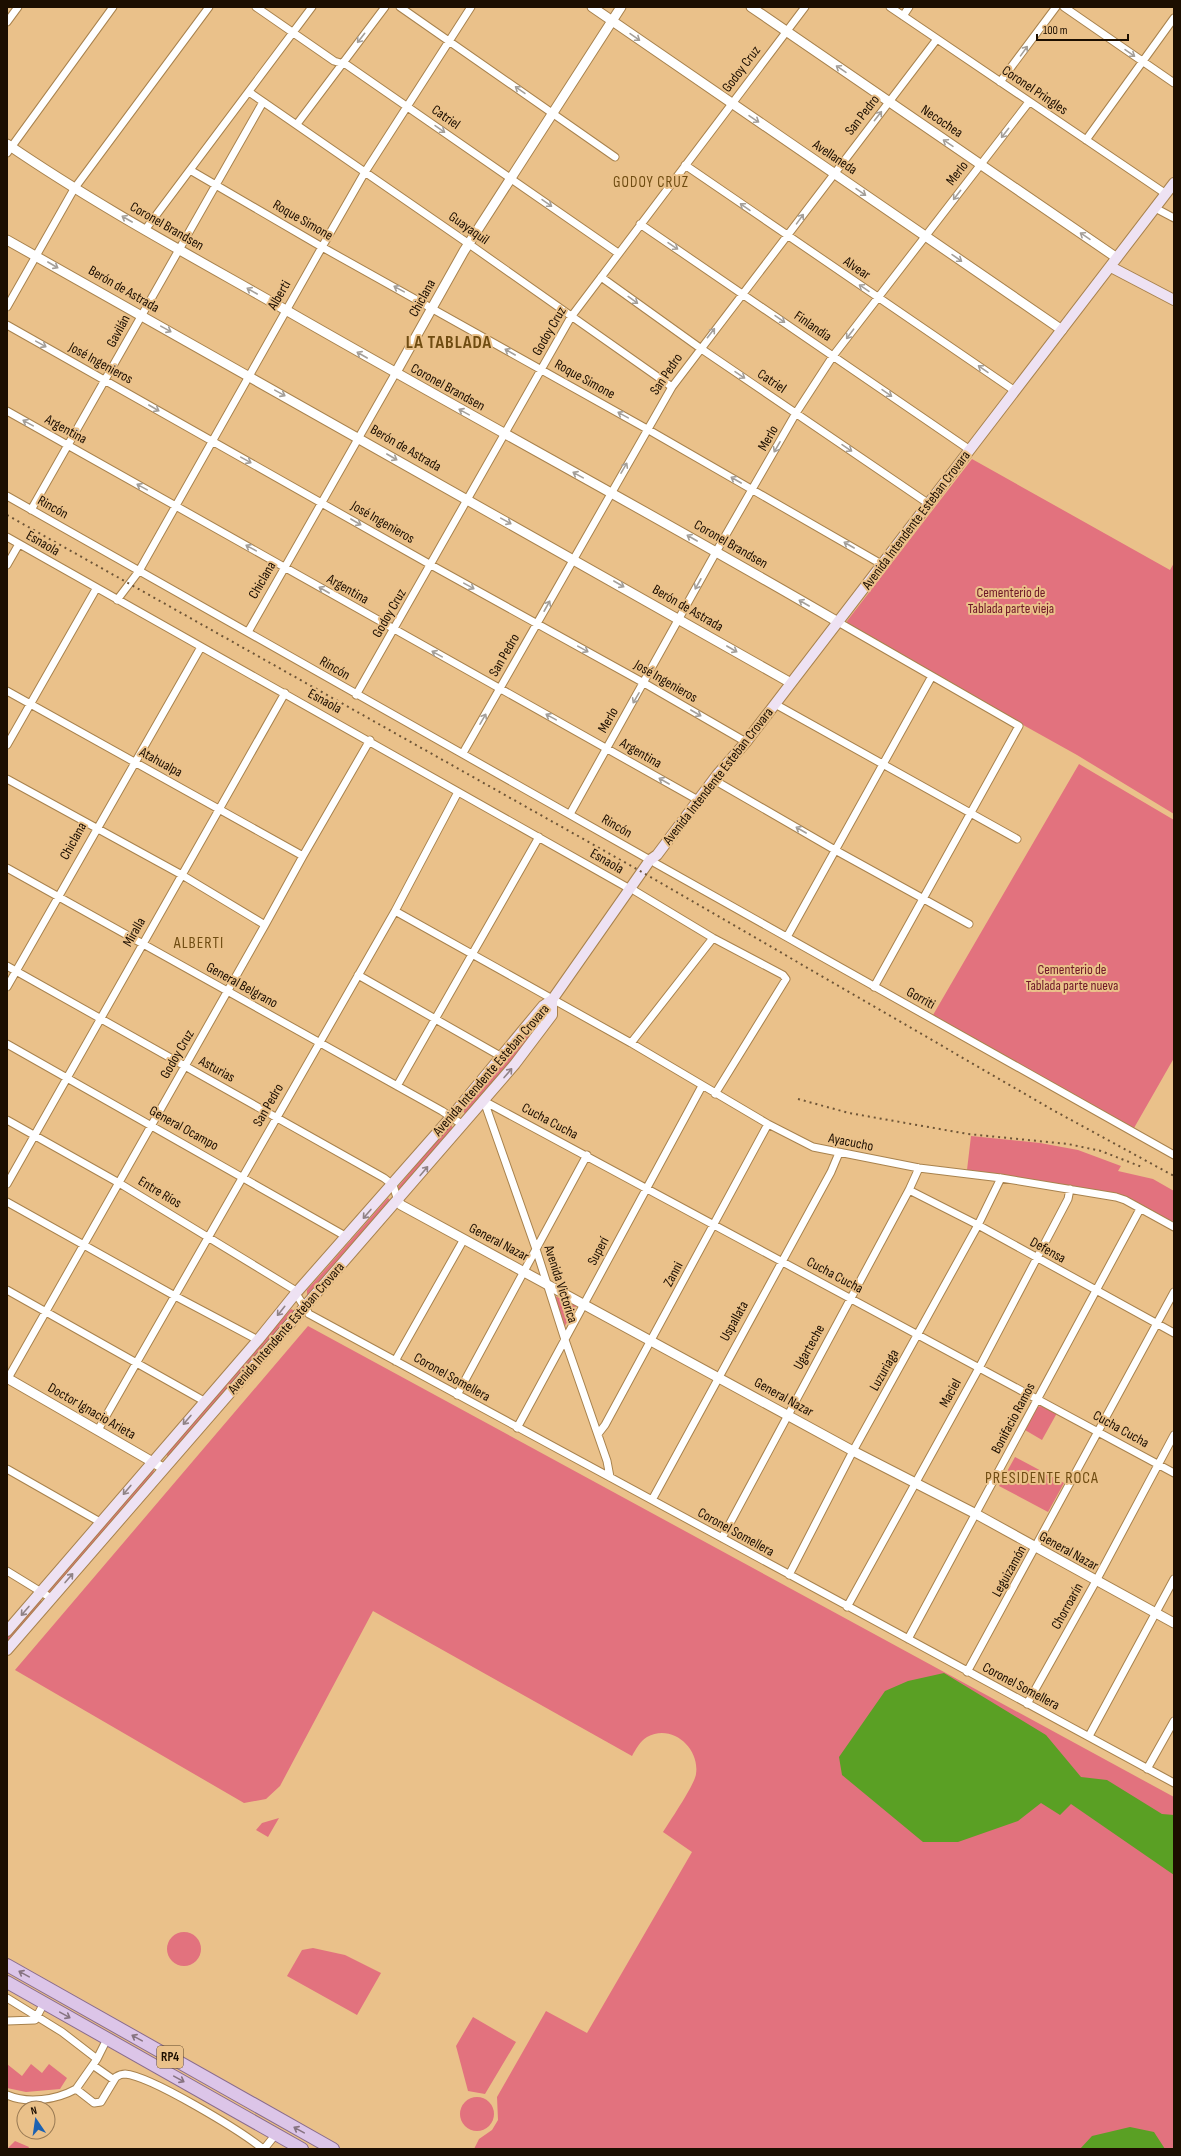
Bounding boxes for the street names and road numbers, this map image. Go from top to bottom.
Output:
street label: Godoy Cruz [718,42,764,96]
street label: Coronel Pringles [999,62,1071,118]
street label: San Pedro [841,91,883,139]
street label: Catriel [428,101,464,133]
street label: Necochea [918,101,966,141]
street label: Avellaneda [809,135,861,178]
street label: Merlo [942,157,972,189]
street label: Roque Simone [270,196,336,244]
street label: Coronel Brandsen [127,198,207,254]
street label: Guayaquil [445,208,493,248]
street label: Alvear [839,252,874,283]
street label: Berón de Astrada [85,262,163,316]
street label: Chiclana [405,276,439,320]
street label: Alberti [263,277,294,314]
street label: Godoy Cruz [528,304,570,358]
street label: Finlandia [791,307,835,345]
street label: Gavilán [102,312,134,350]
street label: José Ingenieros [65,338,136,388]
street label: San Pedro [646,350,686,398]
street label: Roque Simone [552,355,618,403]
street label: Coronel Brandsen [408,360,488,414]
street label: Catriel [754,365,790,397]
street label: Argentina [41,410,90,447]
street label: Berón de Astrada [367,421,445,475]
street label: Merlo [754,422,782,454]
street label: Avenida Intendente Esteban Crovara [858,447,974,593]
street label: Rincón [35,492,71,522]
street label: José Ingenieros [347,497,418,547]
street label: Coronel Brandsen [691,516,771,572]
street label: Esnaola [23,527,63,559]
street label: Chiclana [245,558,279,602]
street label: Argentina [323,570,372,608]
street label: Berón de Astrada [649,581,727,635]
street label: Godoy Cruz [368,586,410,640]
street label: San Pedro [485,630,523,679]
street label: Rincón [317,653,353,683]
street label: José Ingenieros [630,656,701,706]
street label: Esnaola [305,685,345,717]
street label: Merlo [594,704,622,736]
street label: Avenida Intendente Esteban Crovara [659,704,777,849]
street label: Argentina [616,734,665,772]
street label: Atahualpa [136,743,186,781]
street label: Rincón [599,811,635,841]
street label: Chiclana [56,819,90,863]
street label: Esnaola [587,845,627,877]
street label: Miralla [119,914,149,950]
street label: General Belgrano [203,958,281,1012]
street label: Gorriti [904,983,938,1013]
street label: Avenida Intendente Esteban Crovara [428,1001,553,1140]
street label: Godoy Cruz [156,1027,198,1081]
street label: Asturias [195,1052,238,1086]
street label: San Pedro [249,1080,287,1129]
street label: Cucha Cucha [519,1099,581,1143]
street label: General Ocampo [146,1102,222,1154]
street label: Ayacucho [826,1129,875,1155]
street label: Entre Ríos [135,1172,185,1212]
street label: General Nazar [466,1219,532,1265]
street label: Superí [583,1233,613,1268]
street label: Defensa [1027,1233,1069,1267]
street label: Avenida Victorica [540,1242,582,1325]
street label: Cucha Cucha [804,1253,866,1297]
street label: Avenida Intendente Esteban Crovara [223,1259,348,1398]
street label: Zanni [659,1259,687,1289]
street label: Uspallata [716,1298,752,1344]
street label: Ugarteche [790,1321,828,1373]
street label: Luzuriaga [866,1346,902,1394]
street label: Coronel Somellera [411,1349,493,1405]
street label: General Nazar [751,1374,817,1420]
street label: Maciel [935,1376,965,1410]
street label: Doctor Ignacio Arieta [45,1379,139,1443]
street label: Bonifacio Ramos [987,1380,1039,1456]
street label: Cucha Cucha [1090,1407,1152,1451]
street label: Coronel Somellera [695,1504,777,1560]
street label: General Nazar [1036,1528,1102,1574]
street label: Leguizamón [988,1542,1030,1600]
street label: Chorroarín [1047,1580,1087,1632]
street label: Coronel Somellera [979,1659,1063,1713]
road number: RP4 [157,2046,183,2068]

